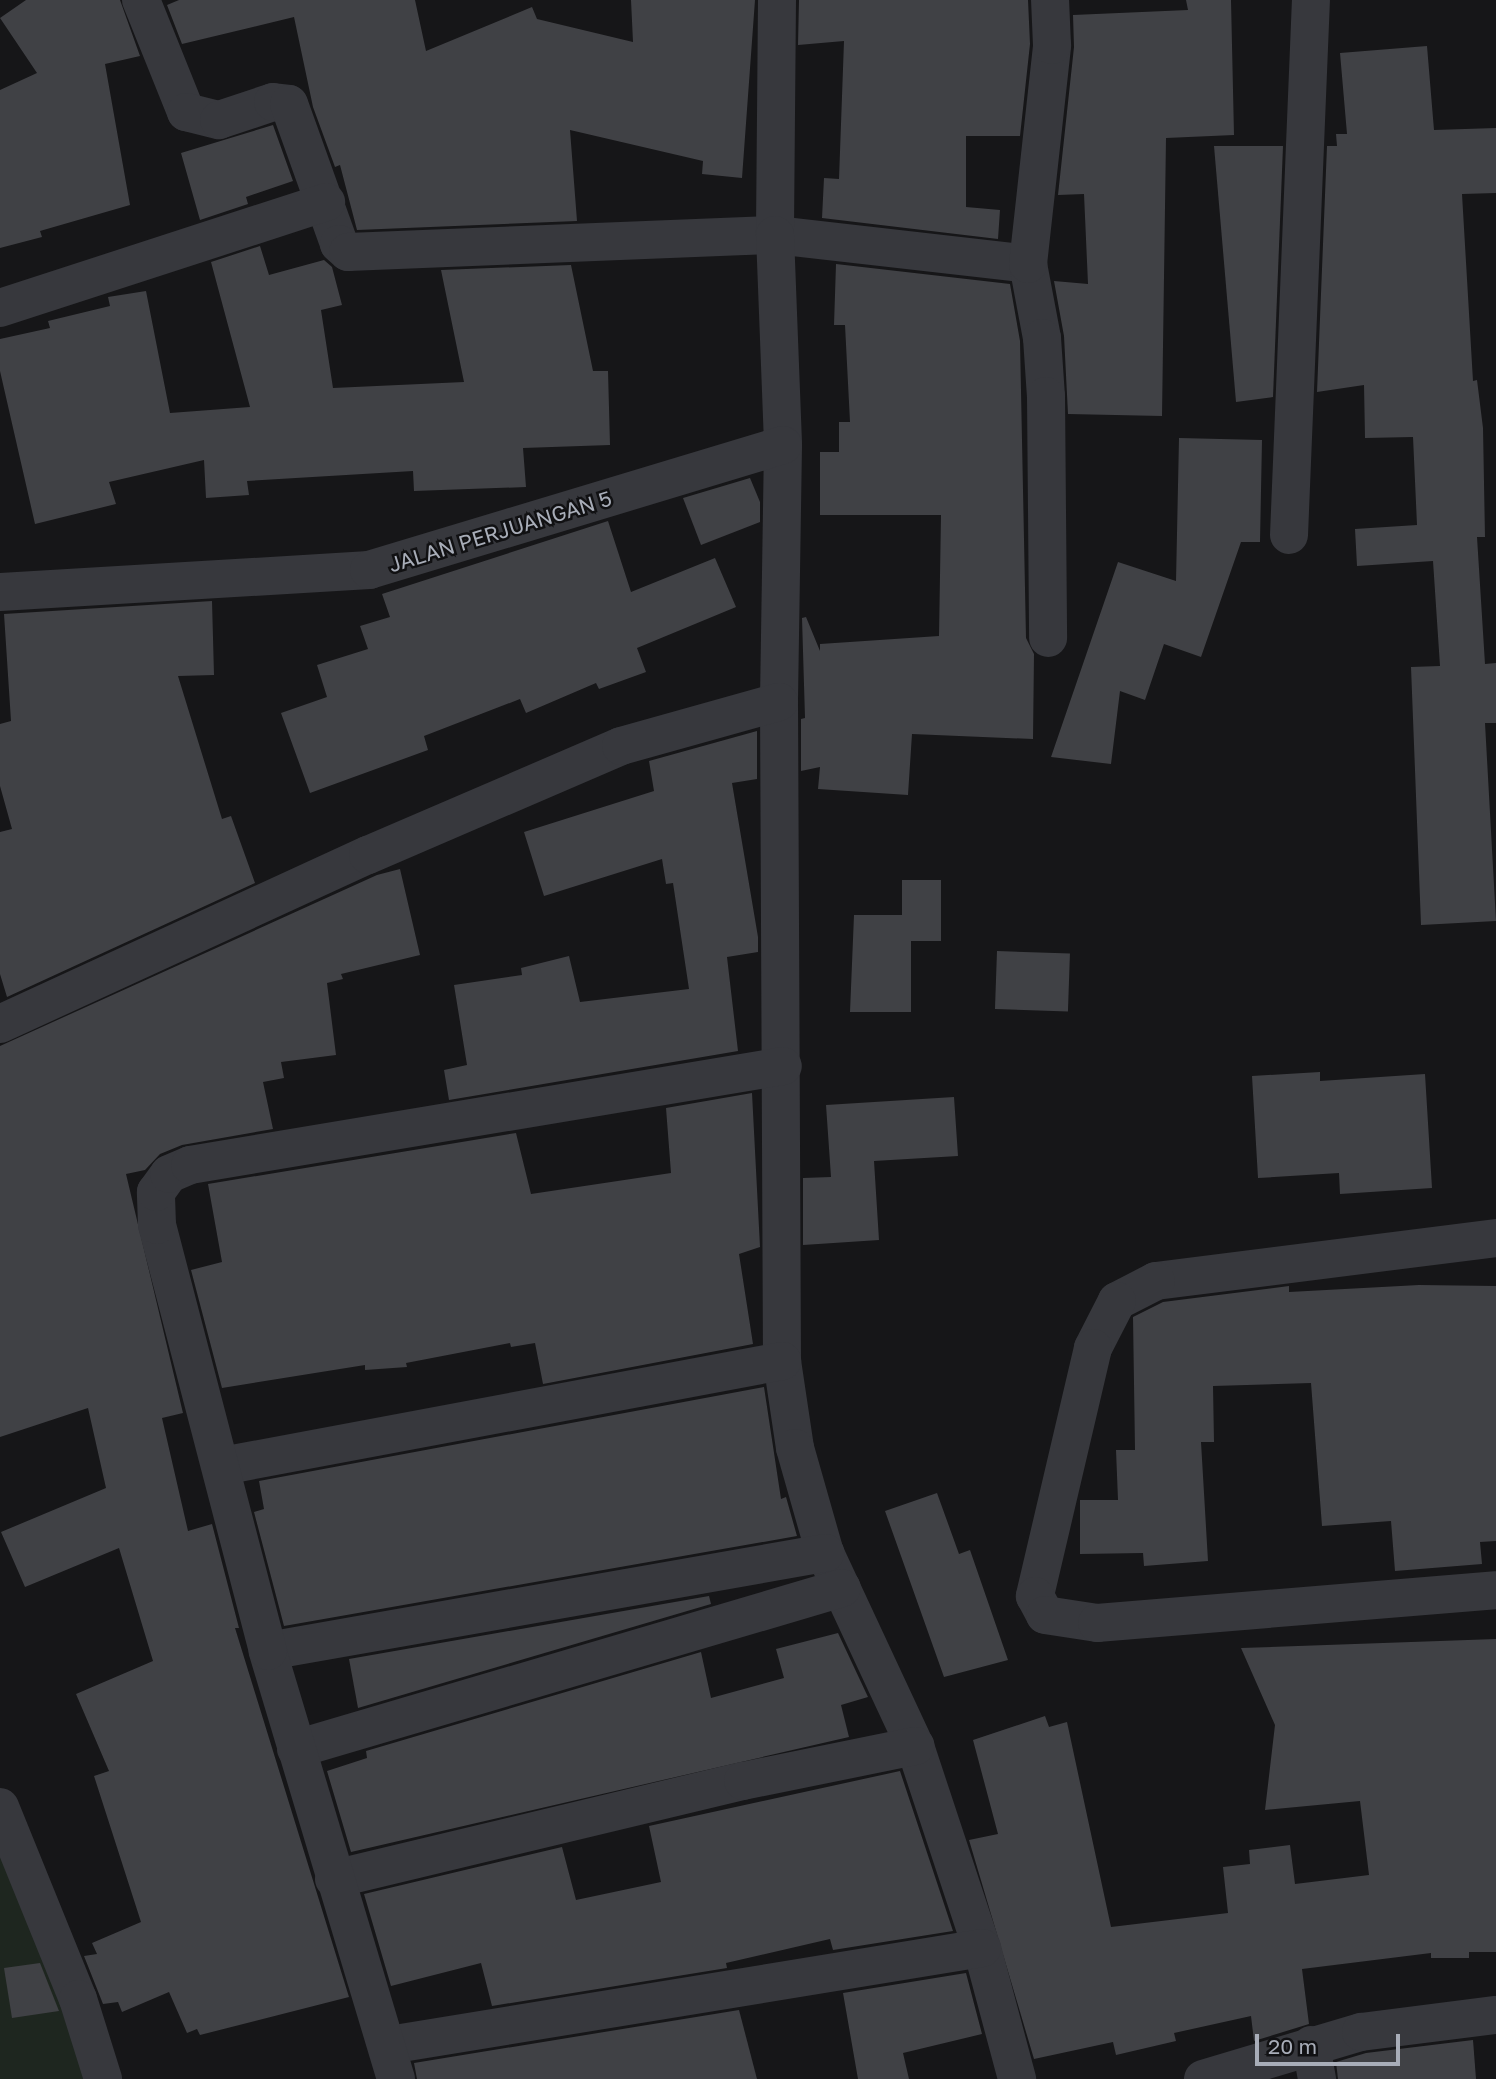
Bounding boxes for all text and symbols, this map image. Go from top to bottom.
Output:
street label: JALAN PERJUANGAN 5 [385,485,615,577]
scale bar [1258,2020,1403,2064]
text: 20 m [1268,2033,1317,2059]

